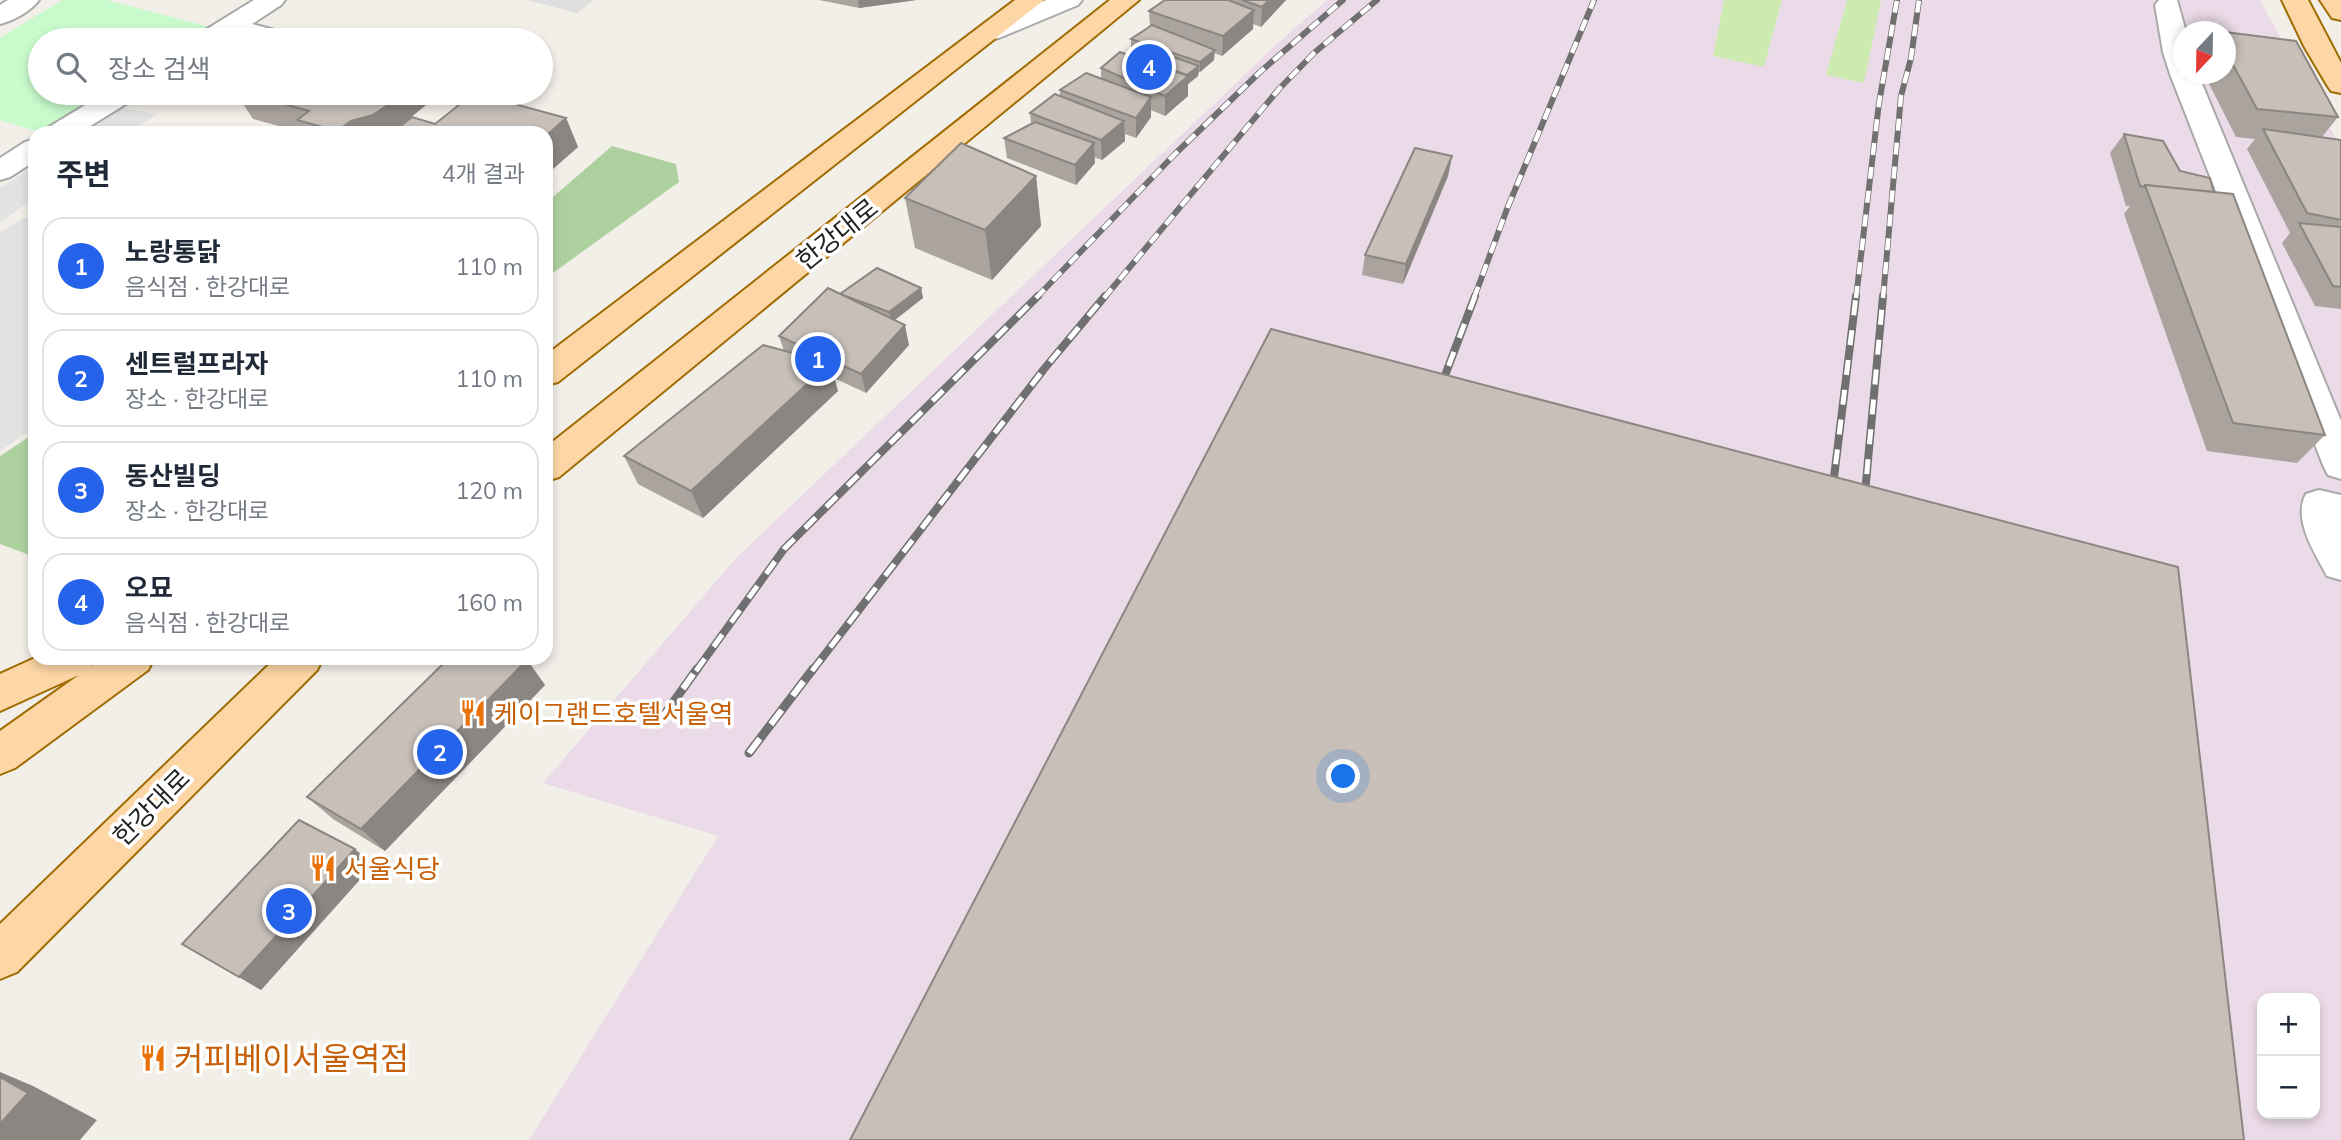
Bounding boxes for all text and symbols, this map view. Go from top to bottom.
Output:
north arrow [2173,21,2236,84]
search box [28,28,553,105]
pin: 4 [1126,41,1172,93]
icon: search [52,48,90,86]
text: 장소 검색 [108,52,210,85]
text: 주변 [56,155,111,193]
text: 4개 결과 [442,159,525,188]
street label: 한강대로 [789,191,885,277]
text: 노랑통닭 [125,235,221,268]
text: 1 [74,252,88,281]
text: 110 m [455,252,523,281]
text: 음식점 · 한강대로 [125,272,290,301]
pin: 1 [795,333,841,385]
text: 센트럴프라자 [125,347,269,380]
text: 2 [74,364,88,393]
text: 110 m [455,364,523,393]
text: 장소 · 한강대로 [125,384,269,413]
text: 동산빌딩 [125,459,221,492]
text: 3 [74,476,88,505]
text: 120 m [455,476,523,505]
text: 장소 · 한강대로 [125,496,269,525]
text: 오묘 [125,571,173,604]
text: 4 [74,588,88,617]
text: 160 m [455,588,523,617]
text: 음식점 · 한강대로 [125,608,290,637]
place label: 케이그랜드호텔서울역 [494,697,733,730]
restaurant icon: 케이그랜드호텔서울역 [458,698,488,728]
pin: 2 [417,726,463,778]
your location [1326,759,1360,793]
street label: 한강대로 [106,762,196,852]
place label: 서울식당 [344,852,440,885]
restaurant icon: 서울식당 [308,853,338,883]
pin: 3 [266,885,312,937]
map controls [2257,993,2320,1119]
button: + [2257,993,2320,1056]
place label: 커피베이서울역점 [174,1038,410,1078]
restaurant icon: 커피베이서울역점 [138,1043,168,1073]
button: − [2257,1056,2320,1119]

